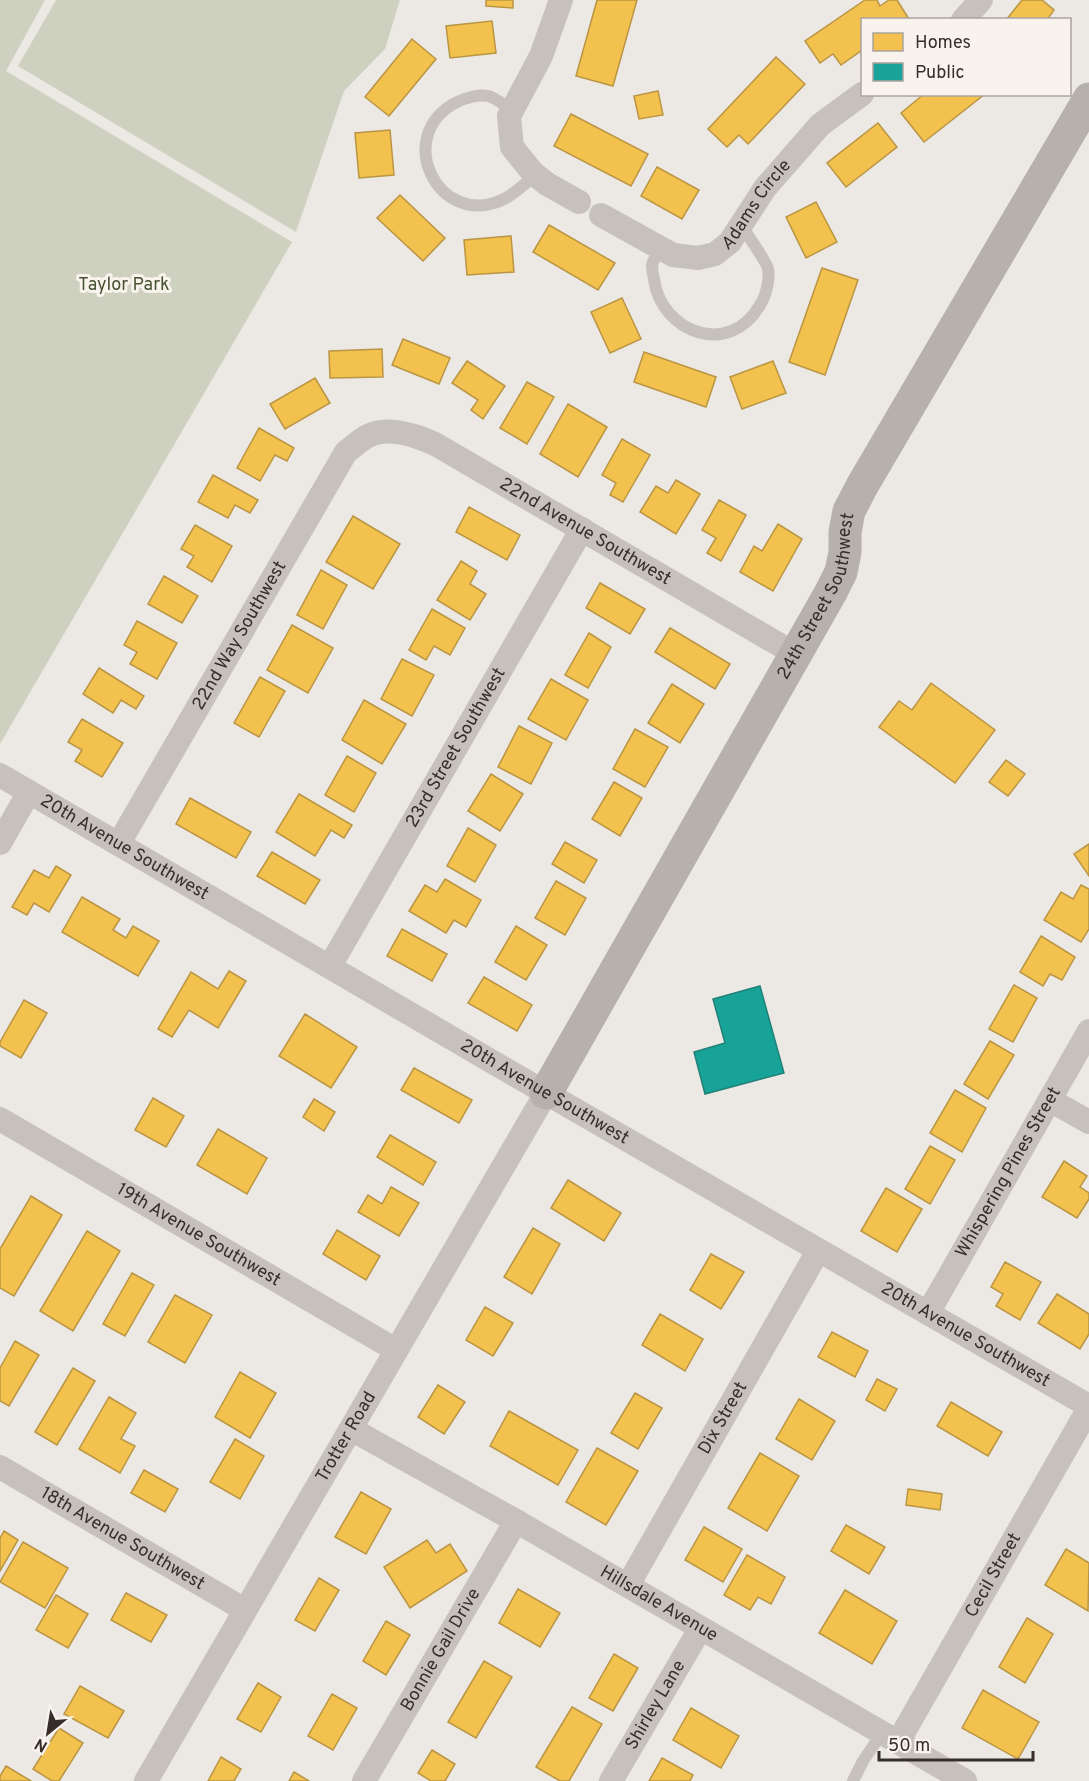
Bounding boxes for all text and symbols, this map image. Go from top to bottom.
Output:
legend [861,18,1071,96]
text: Homes [915,32,971,55]
text: Public [915,62,965,85]
street label: Adams Circle [717,154,796,255]
park label: Taylor Park [78,274,170,297]
street label: 22nd Avenue Southwest [495,473,675,591]
street label: 24th Street Southwest [772,511,860,684]
street label: 22nd Way Southwest [187,557,292,714]
street label: 23rd Street Southwest [401,664,511,832]
street label: 20th Avenue Southwest [36,789,213,906]
street label: 20th Avenue Southwest [456,1034,633,1150]
street label: Whispering Pines Street [950,1083,1066,1262]
street label: 19th Avenue Southwest [112,1178,285,1292]
street label: 20th Avenue Southwest [877,1277,1054,1393]
street label: Dix Street [693,1378,753,1459]
street label: Trotter Road [311,1387,381,1487]
street label: 18th Avenue Southwest [36,1482,209,1595]
street label: Cecil Street [960,1529,1027,1622]
street label: Hillsdale Avenue [596,1561,722,1647]
street label: Bonnie Gail Drive [396,1584,486,1716]
street label: Shirley Lane [620,1656,691,1754]
north arrow [18,1703,78,1763]
scale bar [879,1724,1034,1762]
text: N [32,1733,51,1756]
text: 50 m [888,1735,930,1758]

